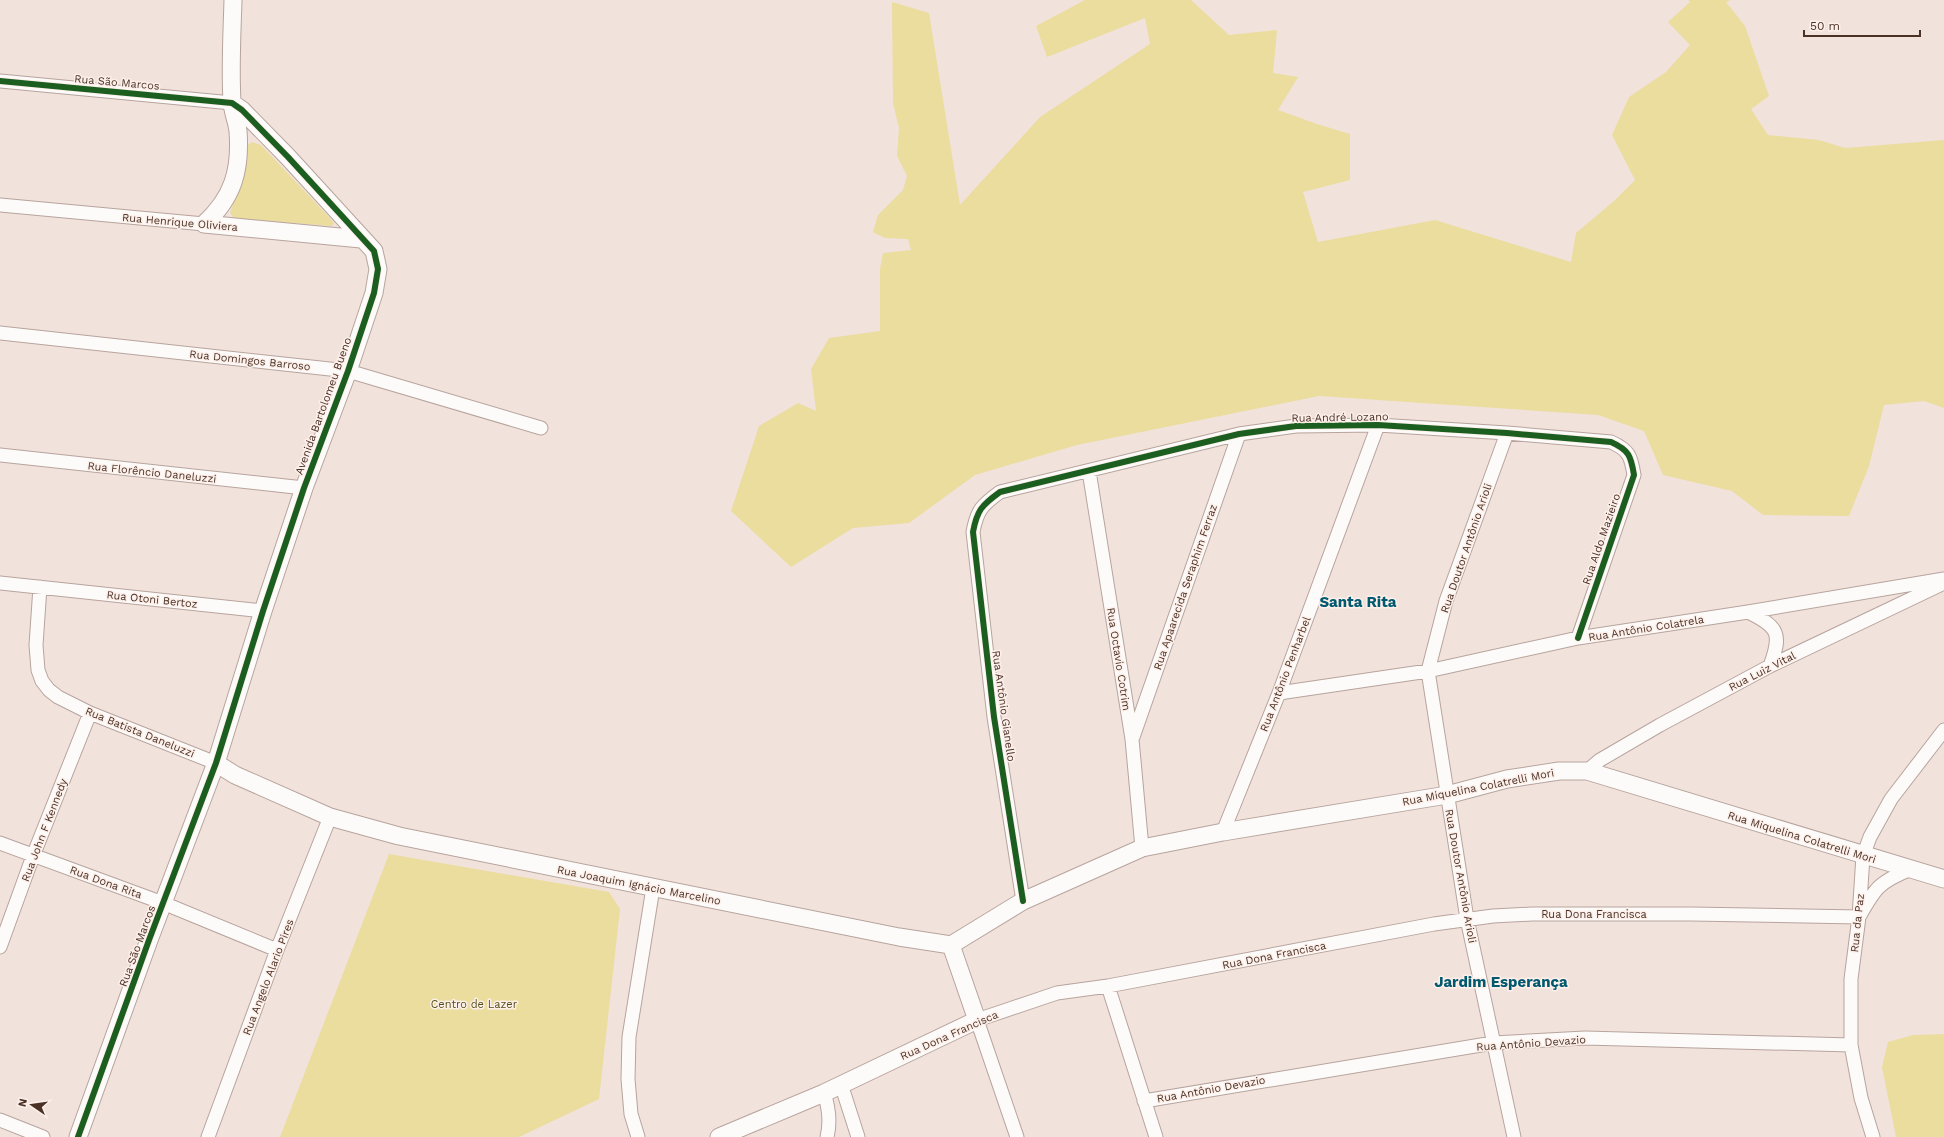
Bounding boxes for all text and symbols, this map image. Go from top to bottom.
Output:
scale bar [1804,12,1920,38]
text: 50 m [1810,19,1840,33]
street label: Rua São Marcos [74,72,160,93]
street label: Rua Henrique Oliviera [122,211,238,234]
street label: Avenida Bartolomeu Bueno [293,336,354,477]
street label: Rua Domingos Barroso [189,348,311,373]
street label: Rua André Lozano [1291,410,1389,425]
street label: Rua Florêncio Daneluzzi [87,459,217,486]
street label: Rua Doutor Antônio Arioli [1438,482,1495,615]
street label: Rua Aldo Mazieiro [1580,492,1623,587]
street label: Rua Apaarecida Seraphim Ferraz [1151,502,1220,672]
street label: Rua Otoni Bertoz [106,588,198,611]
district label: Santa Rita [1319,593,1397,611]
street label: Rua Octavio Cotrim [1104,607,1133,712]
street label: Rua Antônio Colatrela [1587,613,1705,644]
street label: Rua Antônio Penharbel [1257,614,1314,734]
street label: Rua Luiz Vital [1727,649,1798,694]
street label: Rua Antônio Gianello [989,650,1018,763]
street label: Rua Batista Daneluzzi [83,705,196,760]
street label: Rua Miquelina Colatrelli Mori [1401,766,1555,809]
street label: Rua John F Kennedy [19,776,70,884]
street label: Rua Doutor Antônio Arioli [1442,808,1479,944]
street label: Rua Miquelina Colatrelli Mori [1726,809,1878,866]
street label: Rua Dona Rita [68,863,144,902]
street label: Rua Joaquim Ignácio Marcelino [556,863,722,908]
street label: Rua da Paz [1848,893,1867,953]
street label: Rua São Marcos [117,904,158,989]
street label: Rua Dona Francisca [1541,908,1647,921]
street label: Rua Angelo Alario Pires [240,917,297,1037]
street label: Rua Dona Francisca [1221,939,1327,972]
district label: Jardim Esperança [1434,973,1568,991]
park label: Centro de Lazer [431,998,518,1011]
street label: Rua Dona Francisca [898,1008,1000,1063]
street label: Rua Antônio Devazio [1476,1033,1586,1054]
street label: Rua Antônio Devazio [1156,1074,1266,1105]
north arrow [12,1085,52,1125]
text: N [15,1097,30,1108]

